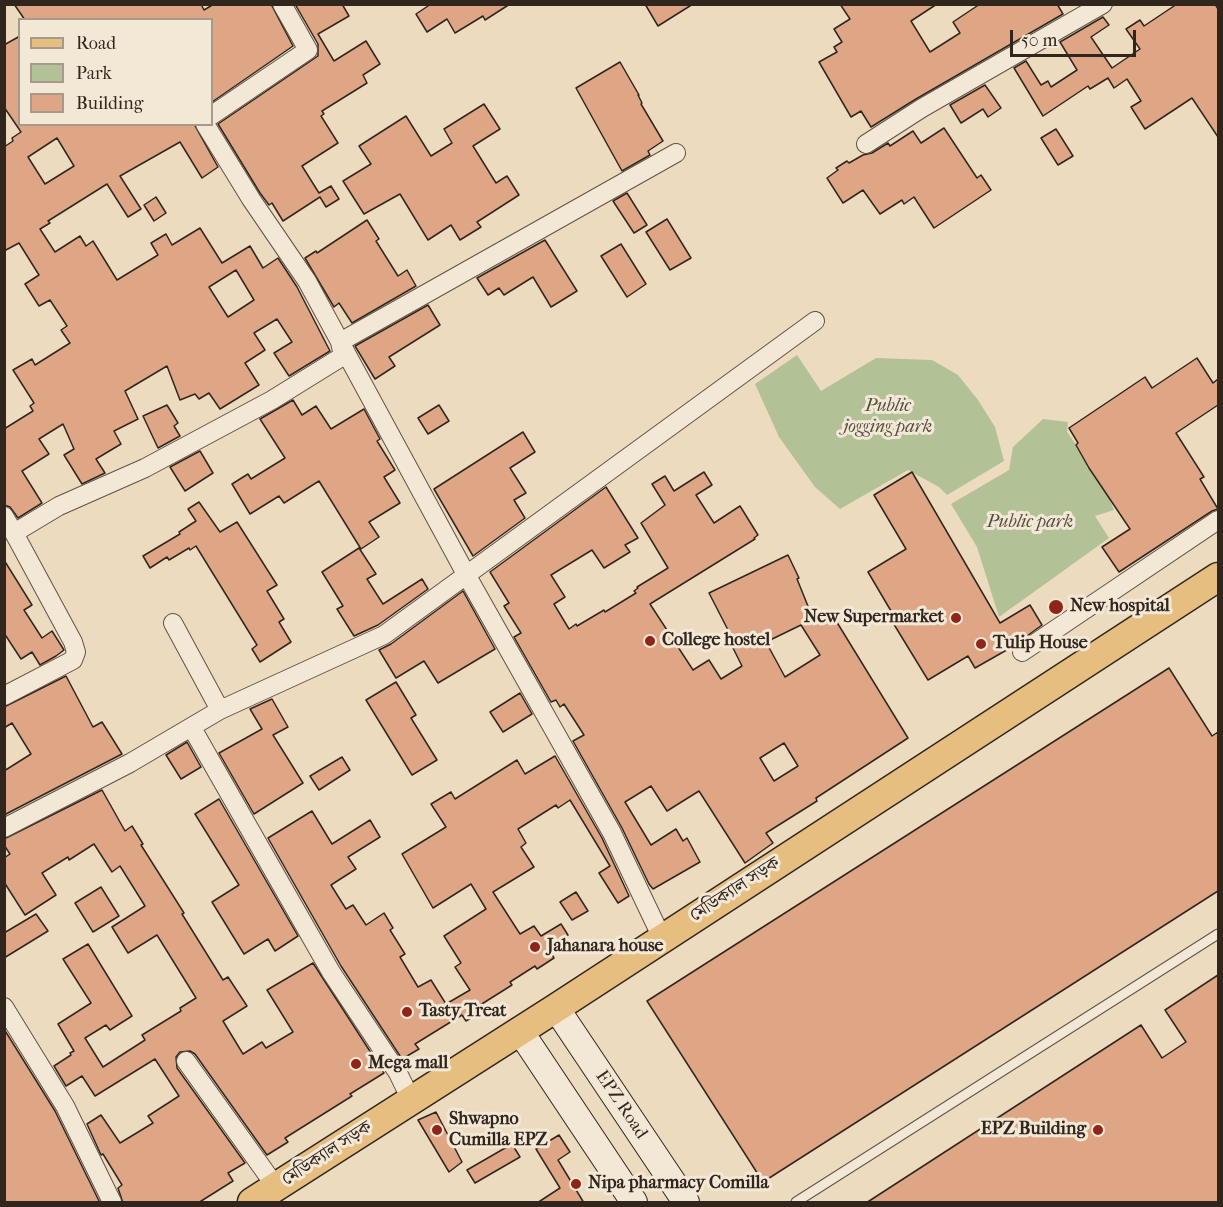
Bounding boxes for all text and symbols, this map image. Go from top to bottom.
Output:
legend [18,18,213,126]
scale bar [1013,18,1139,56]
text: 50 m [1021,30,1057,51]
text: Road [76,33,116,54]
text: Park [76,63,112,84]
text: Building [76,93,143,114]
park label: Public jogging park [844,396,932,438]
park label: Public park [987,512,1073,534]
place label: New hospital [1070,596,1170,618]
marker: New hospital [1047,598,1065,616]
place label: New Supermarket [804,607,944,629]
marker: New Supermarket [949,611,963,625]
place label: College hostel [662,630,770,652]
place label: Tulip House [993,633,1088,655]
marker: College hostel [643,634,657,648]
marker: Tulip House [974,637,988,651]
street label: মেডিক্যাল সড়ক [686,853,784,927]
place label: Jahanara house [547,936,663,958]
marker: Jahanara house [528,940,542,954]
place label: Tasty Treat [419,1001,507,1023]
marker: Tasty Treat [400,1005,414,1019]
place label: Mega mall [368,1053,448,1075]
marker: Mega mall [349,1057,363,1071]
street label: EPZ Road [590,1067,652,1143]
place label: Shwapno Cumilla EPZ [449,1109,548,1152]
street label: মেডিক্যাল সড়ক [278,1117,376,1191]
place label: EPZ Building [981,1119,1086,1141]
marker: Shwapno Cumilla EPZ [430,1123,444,1137]
marker: EPZ Building [1091,1123,1105,1137]
place label: Nipa pharmacy Comilla [588,1173,769,1195]
marker: Nipa pharmacy Comilla [569,1177,583,1191]

